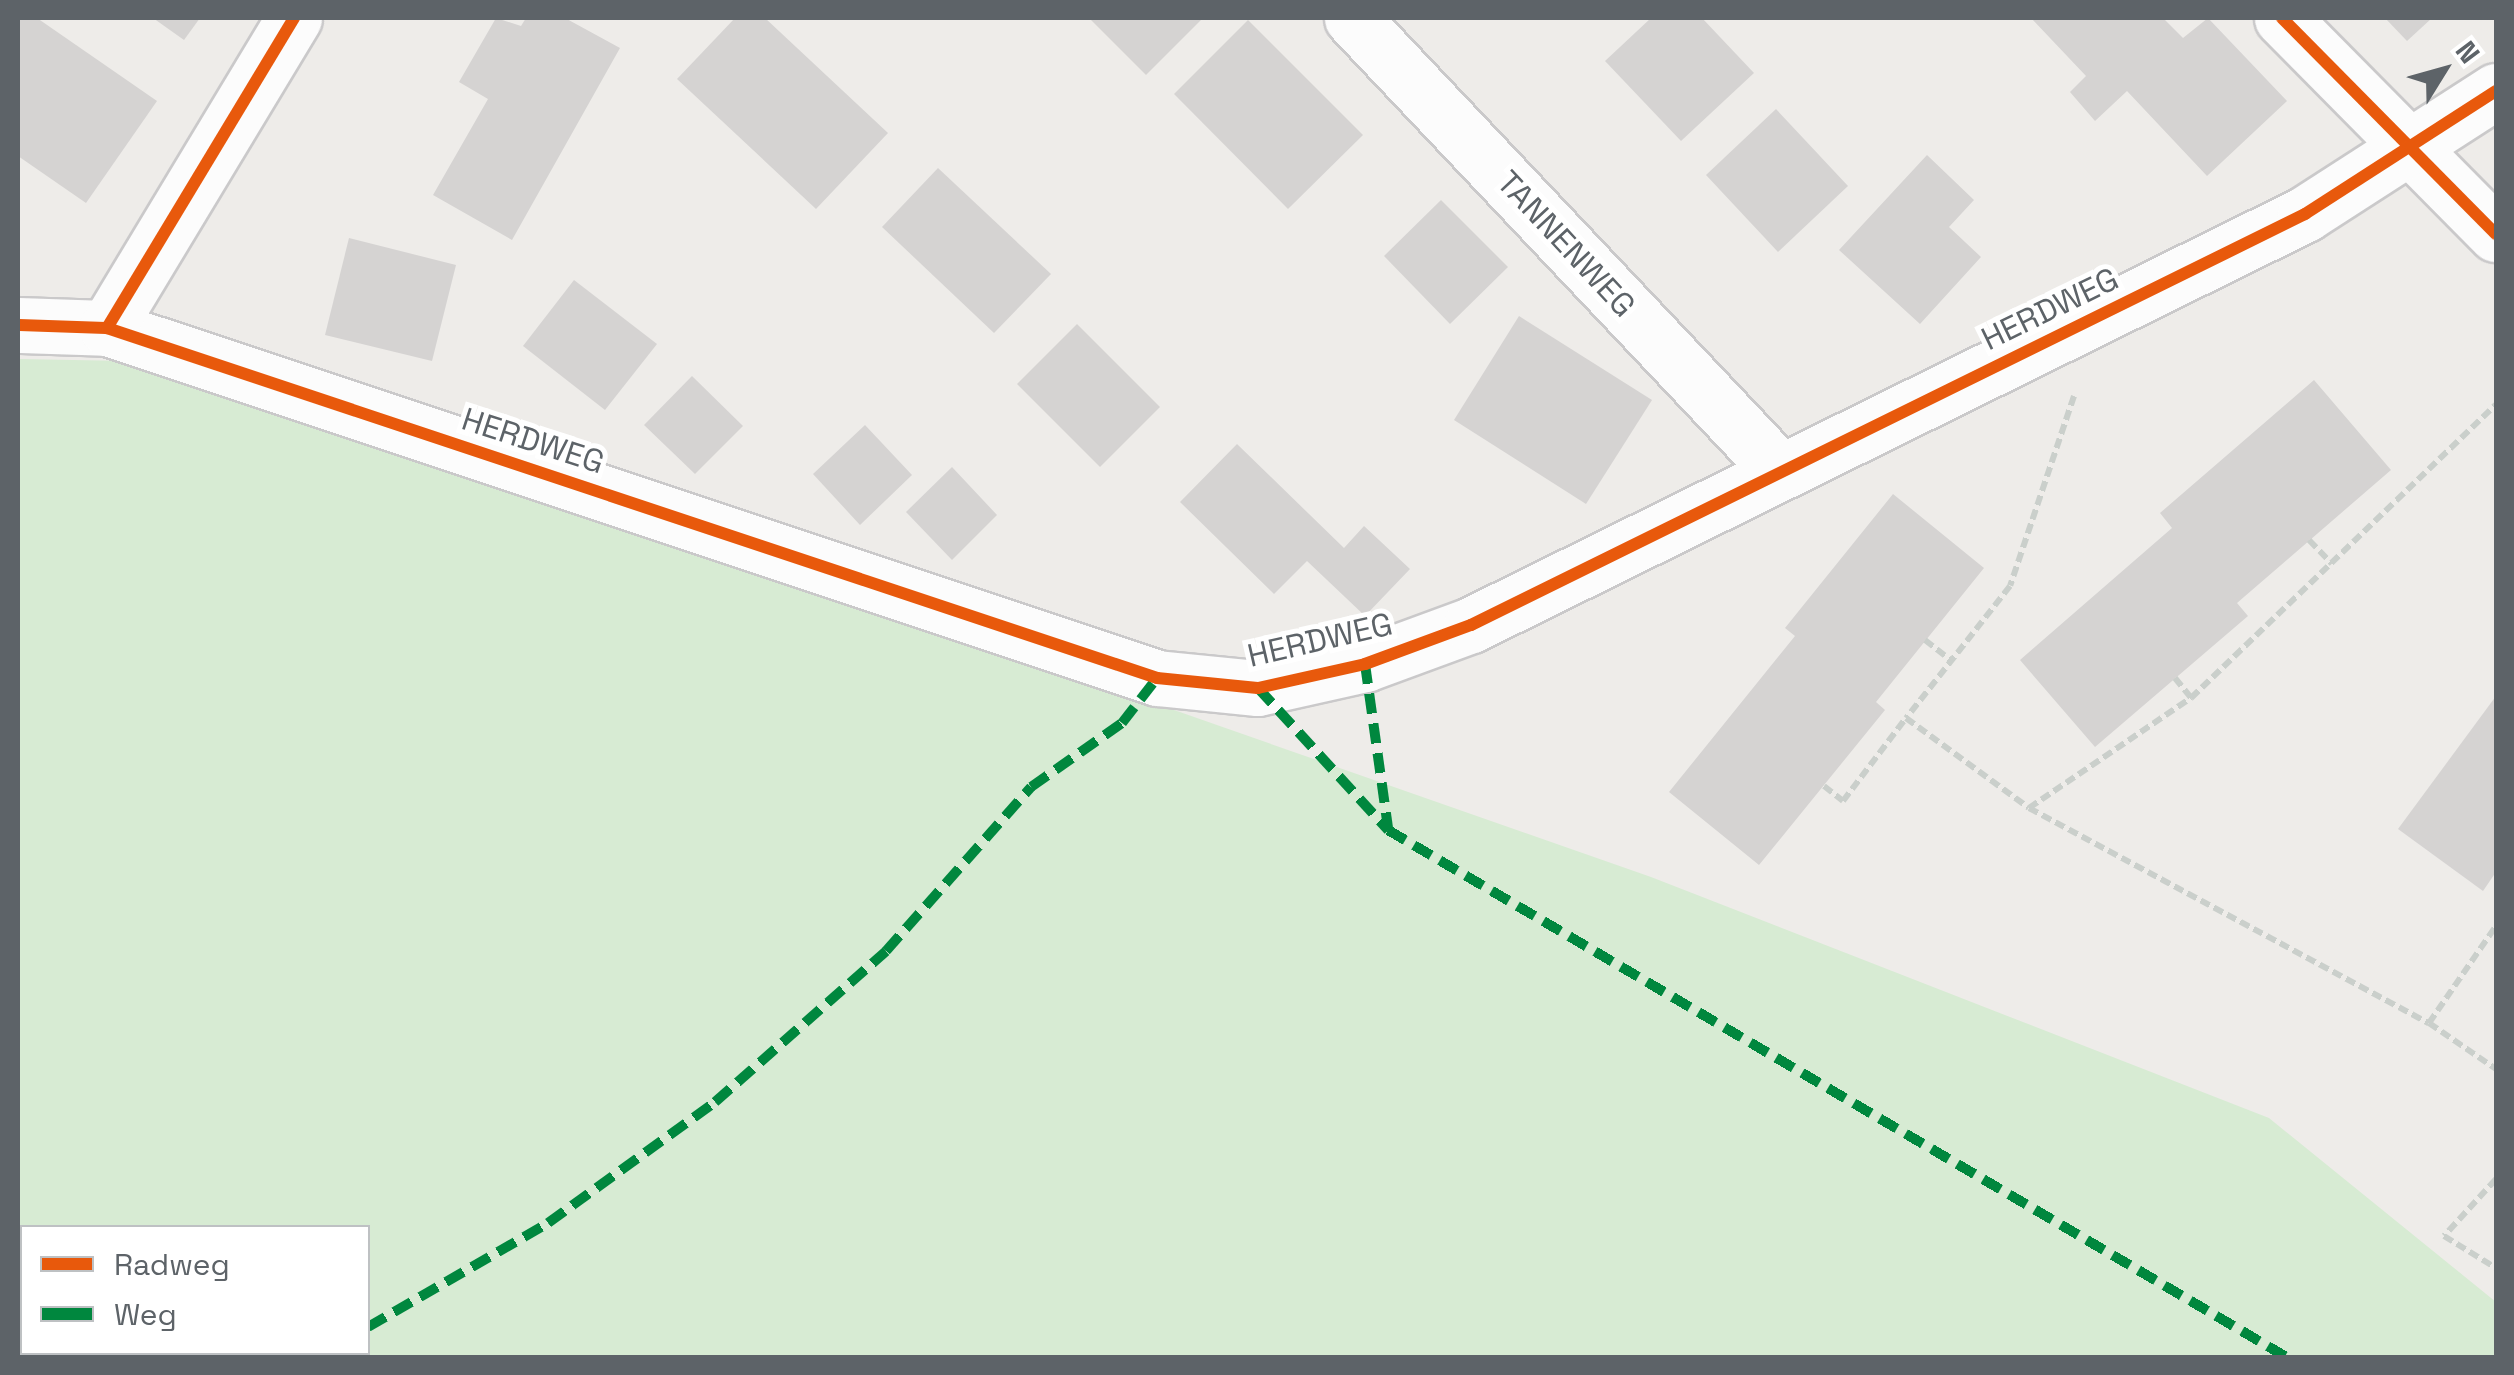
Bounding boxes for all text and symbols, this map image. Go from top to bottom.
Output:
north arrow [2394,20,2494,120]
text: N [2448,34,2488,70]
street label: TANNENWEG [1489,163,1643,325]
street label: HERDWEG [1975,259,2125,359]
street label: HERDWEG [457,400,609,482]
street label: HERDWEG [1244,605,1396,675]
legend [20,1225,370,1355]
text: Radweg [114,1245,230,1284]
text: Weg [114,1295,177,1334]

